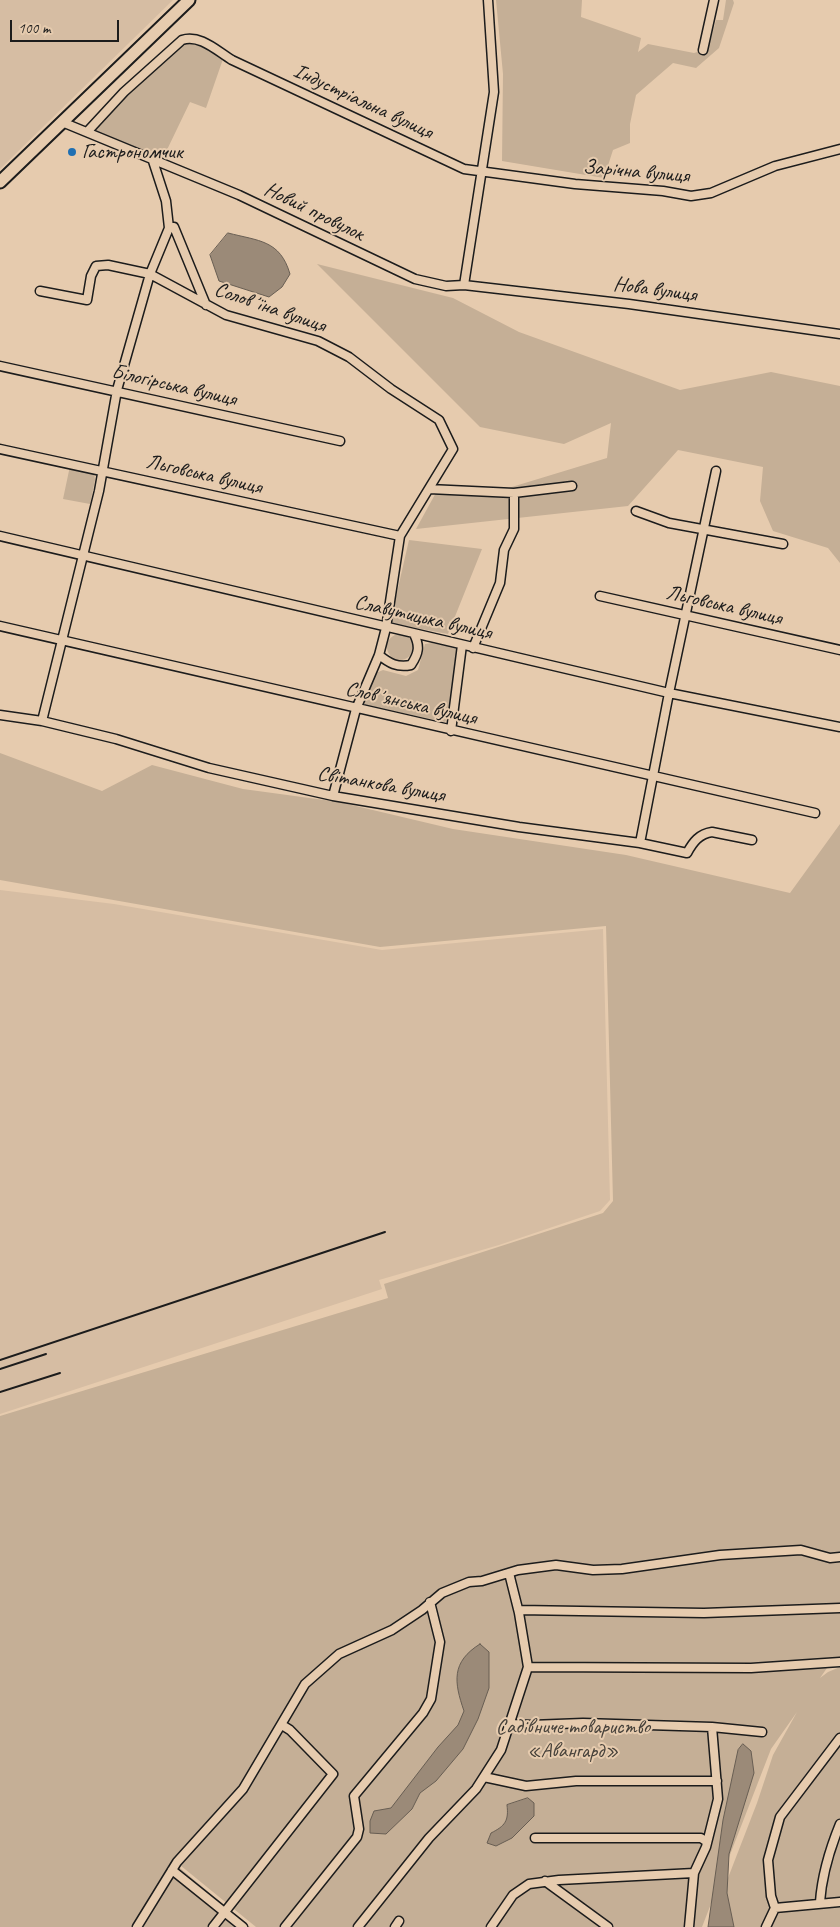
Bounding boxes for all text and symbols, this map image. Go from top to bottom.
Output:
scale bar [12,10,121,42]
text: 100 m [18,19,50,38]
street label: Індустріальна вулиця [289,59,437,145]
place label: Гастрономчик [82,139,182,165]
marker: Гастрономчик [66,146,78,158]
street label: Зарічна вулиця [582,155,690,189]
street label: Новий провулок [260,177,368,247]
street label: Нова вулиця [612,272,698,308]
street label: Соловʼїна вулиця [211,277,329,339]
street label: Білогірська вулиця [109,359,239,413]
street label: Льговська вулиця [144,449,264,501]
street label: Льговська вулиця [664,580,784,632]
street label: Славутицька вулиця [352,590,494,646]
street label: Словʼянська вулиця [343,677,479,731]
street label: Світанкова вулиця [315,761,447,809]
park label: Садівниче товариство «Авангард» [496,1714,650,1764]

